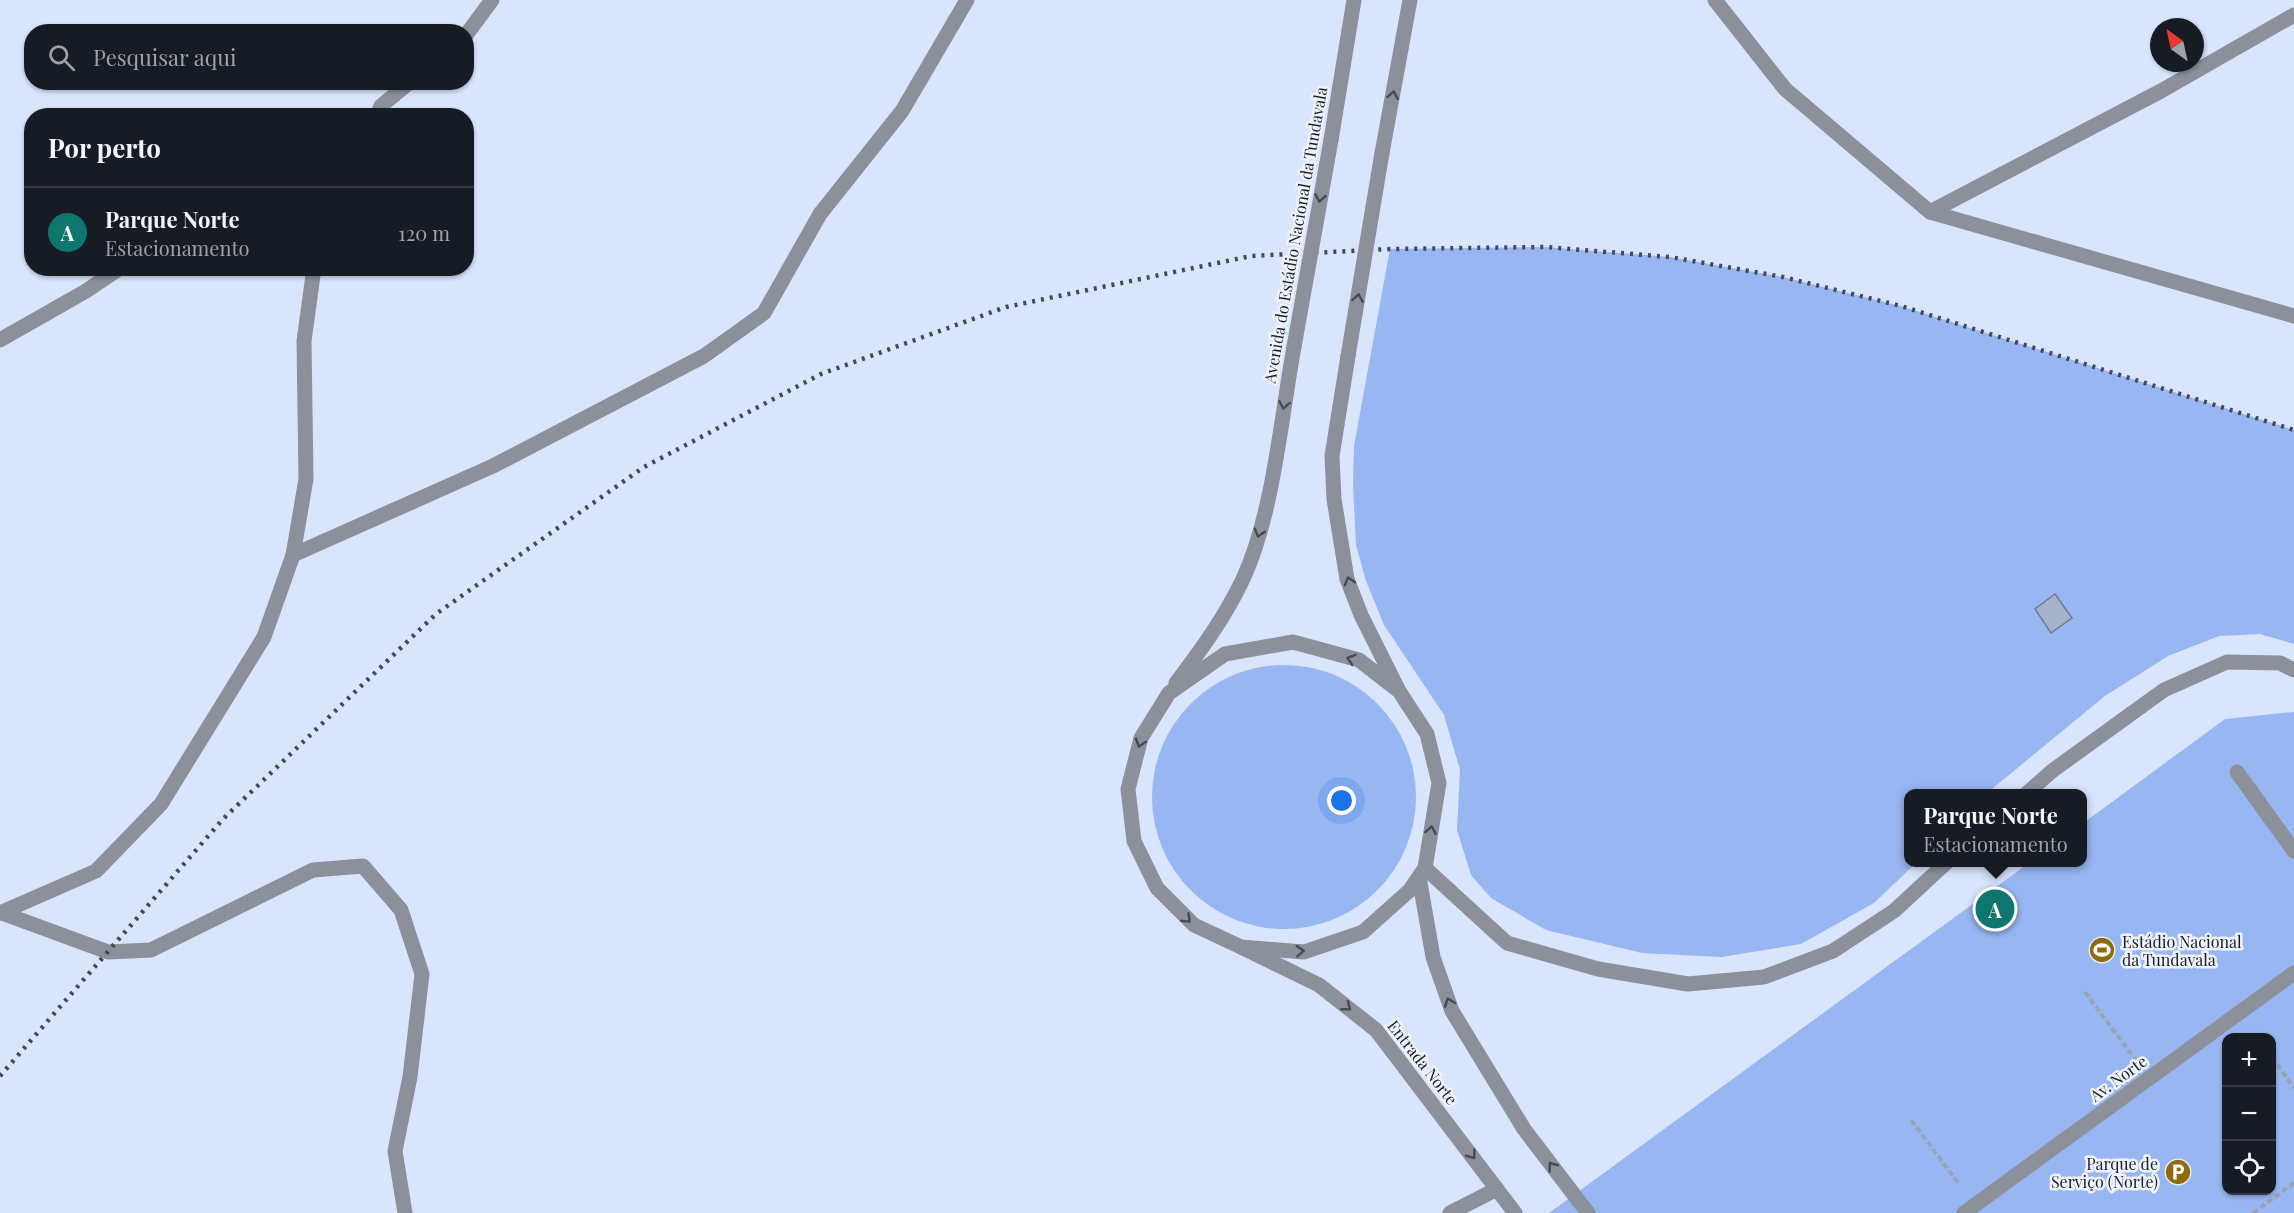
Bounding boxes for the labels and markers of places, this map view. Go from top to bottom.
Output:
pin: A [1976,886,2014,932]
place label: Estádio Nacional da Tundavala [2122,931,2242,970]
sports icon: Estádio Nacional da Tundavala [2087,935,2117,965]
place label: Parque de Serviço (Norte) [2051,1153,2158,1192]
parking icon: Parque de Serviço (Norte) [2163,1157,2193,1187]

